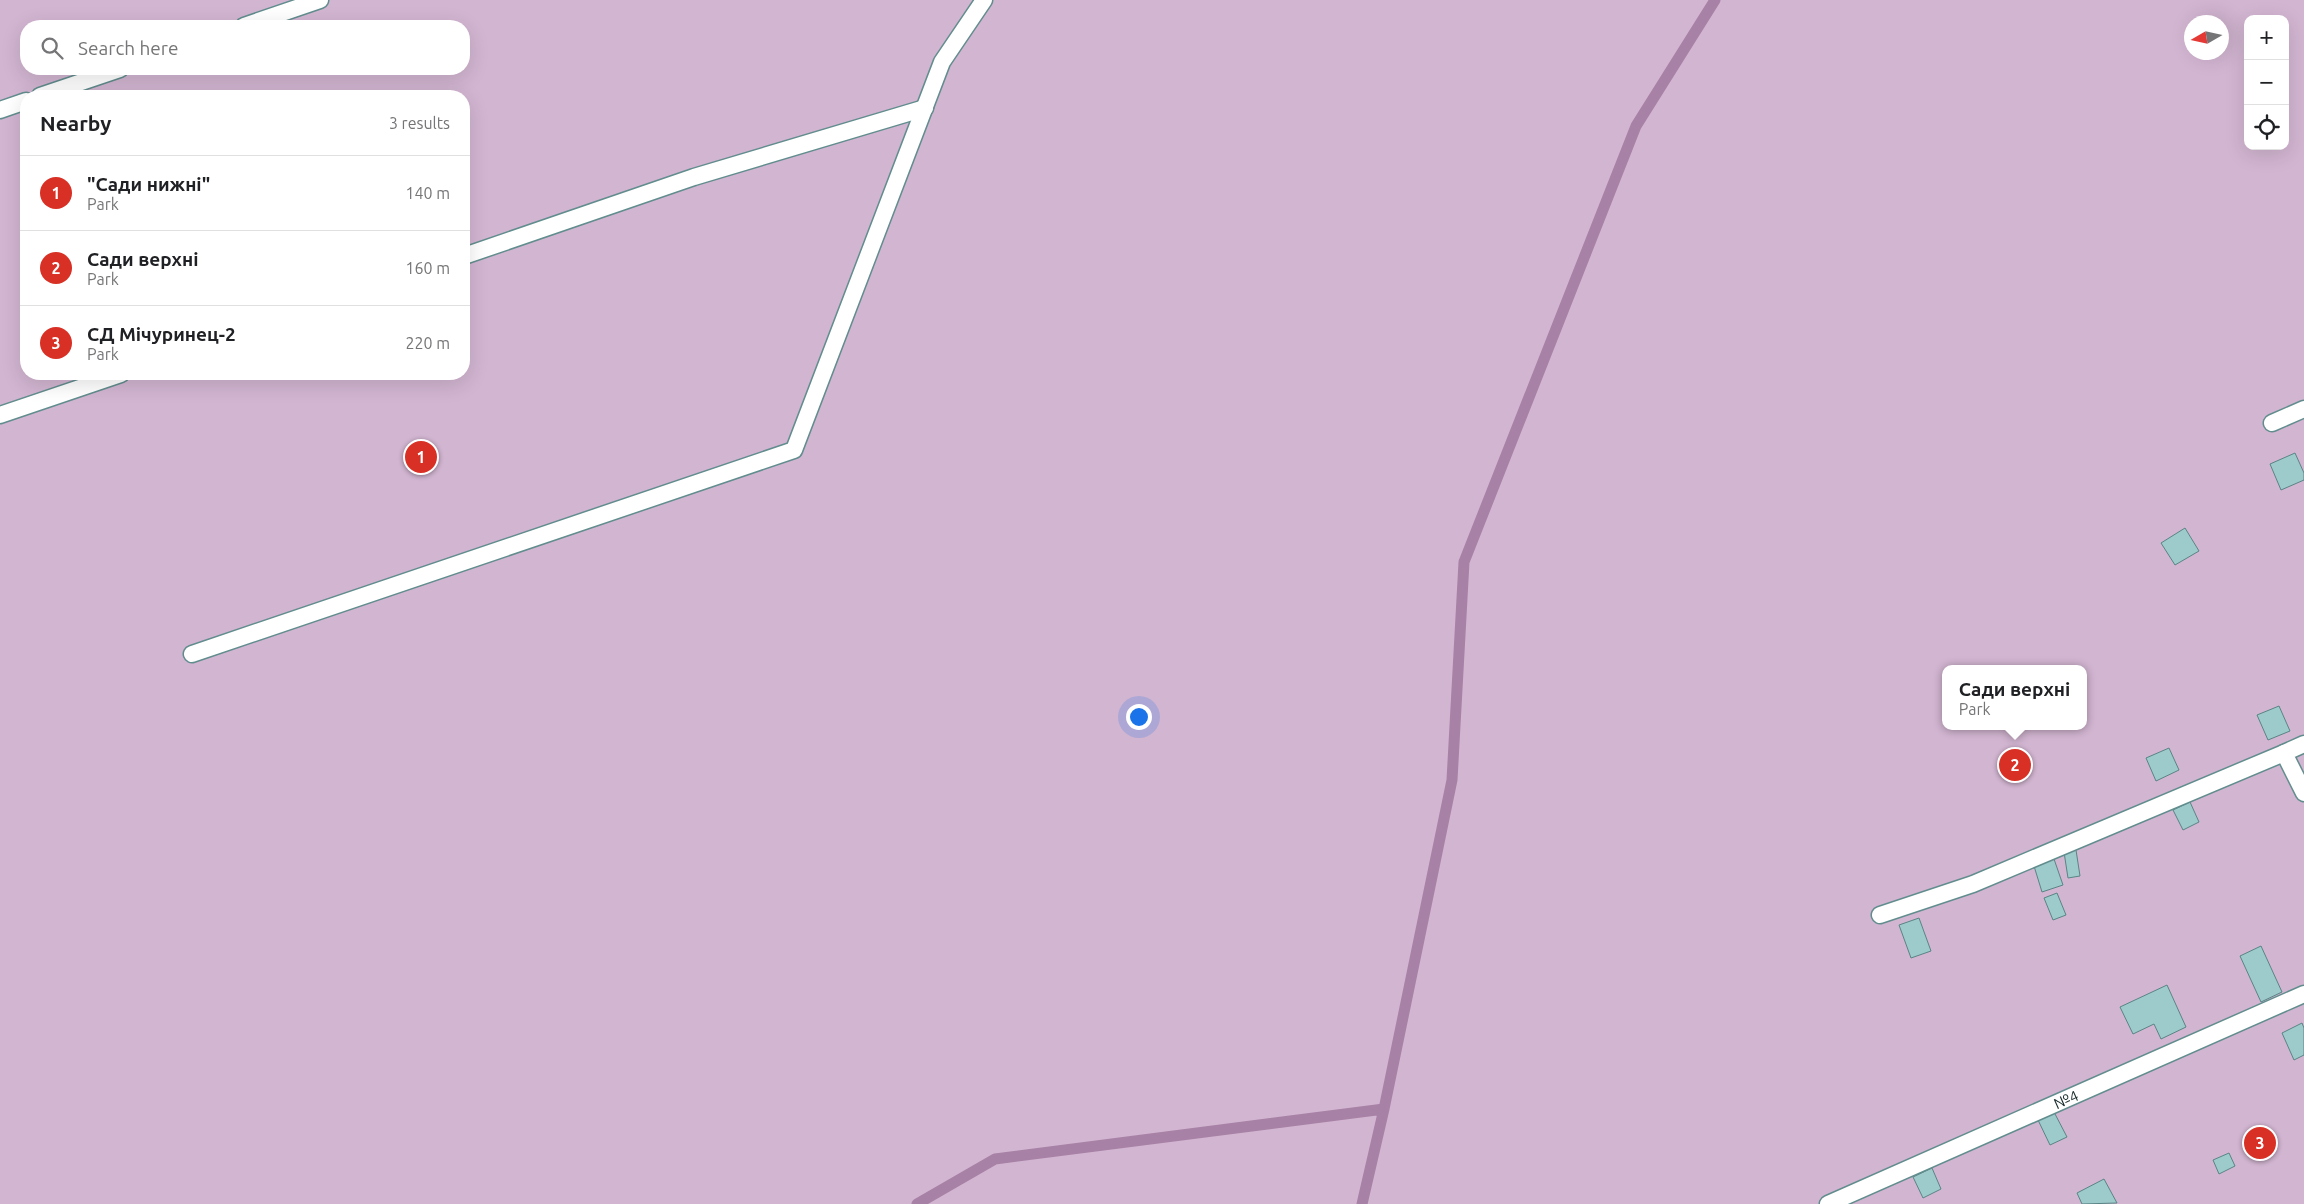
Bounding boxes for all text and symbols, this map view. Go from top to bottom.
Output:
north arrow [2184,15,2229,60]
map controls [2244,15,2289,150]
button: + [2244,15,2289,60]
search box [20,20,470,75]
icon: search [38,34,66,62]
text: Search here [78,37,178,59]
button: − [2244,60,2289,105]
button: locate [2244,105,2289,150]
text: Nearby [40,111,111,135]
text: 3 results [389,114,450,132]
text: "Сади нижні" [87,173,210,195]
text: 1 [51,184,61,202]
text: 140 m [405,184,450,202]
text: Park [87,195,119,213]
text: Сади верхні [87,248,198,270]
text: 2 [51,259,61,277]
text: 160 m [405,259,450,277]
text: Park [87,270,119,288]
text: СД Мічуринец-2 [87,323,236,345]
text: 3 [51,334,61,352]
text: 220 m [405,334,450,352]
text: Park [87,345,119,363]
pin: 1 [405,438,437,476]
popup [1942,665,2087,730]
text: Сади верхні [1959,678,2070,700]
text: Park [1959,700,1991,718]
your location [1126,704,1152,730]
pin: 2 [1999,746,2031,784]
street label: №4 [2051,1086,2081,1112]
pin: 3 [2244,1124,2276,1162]

